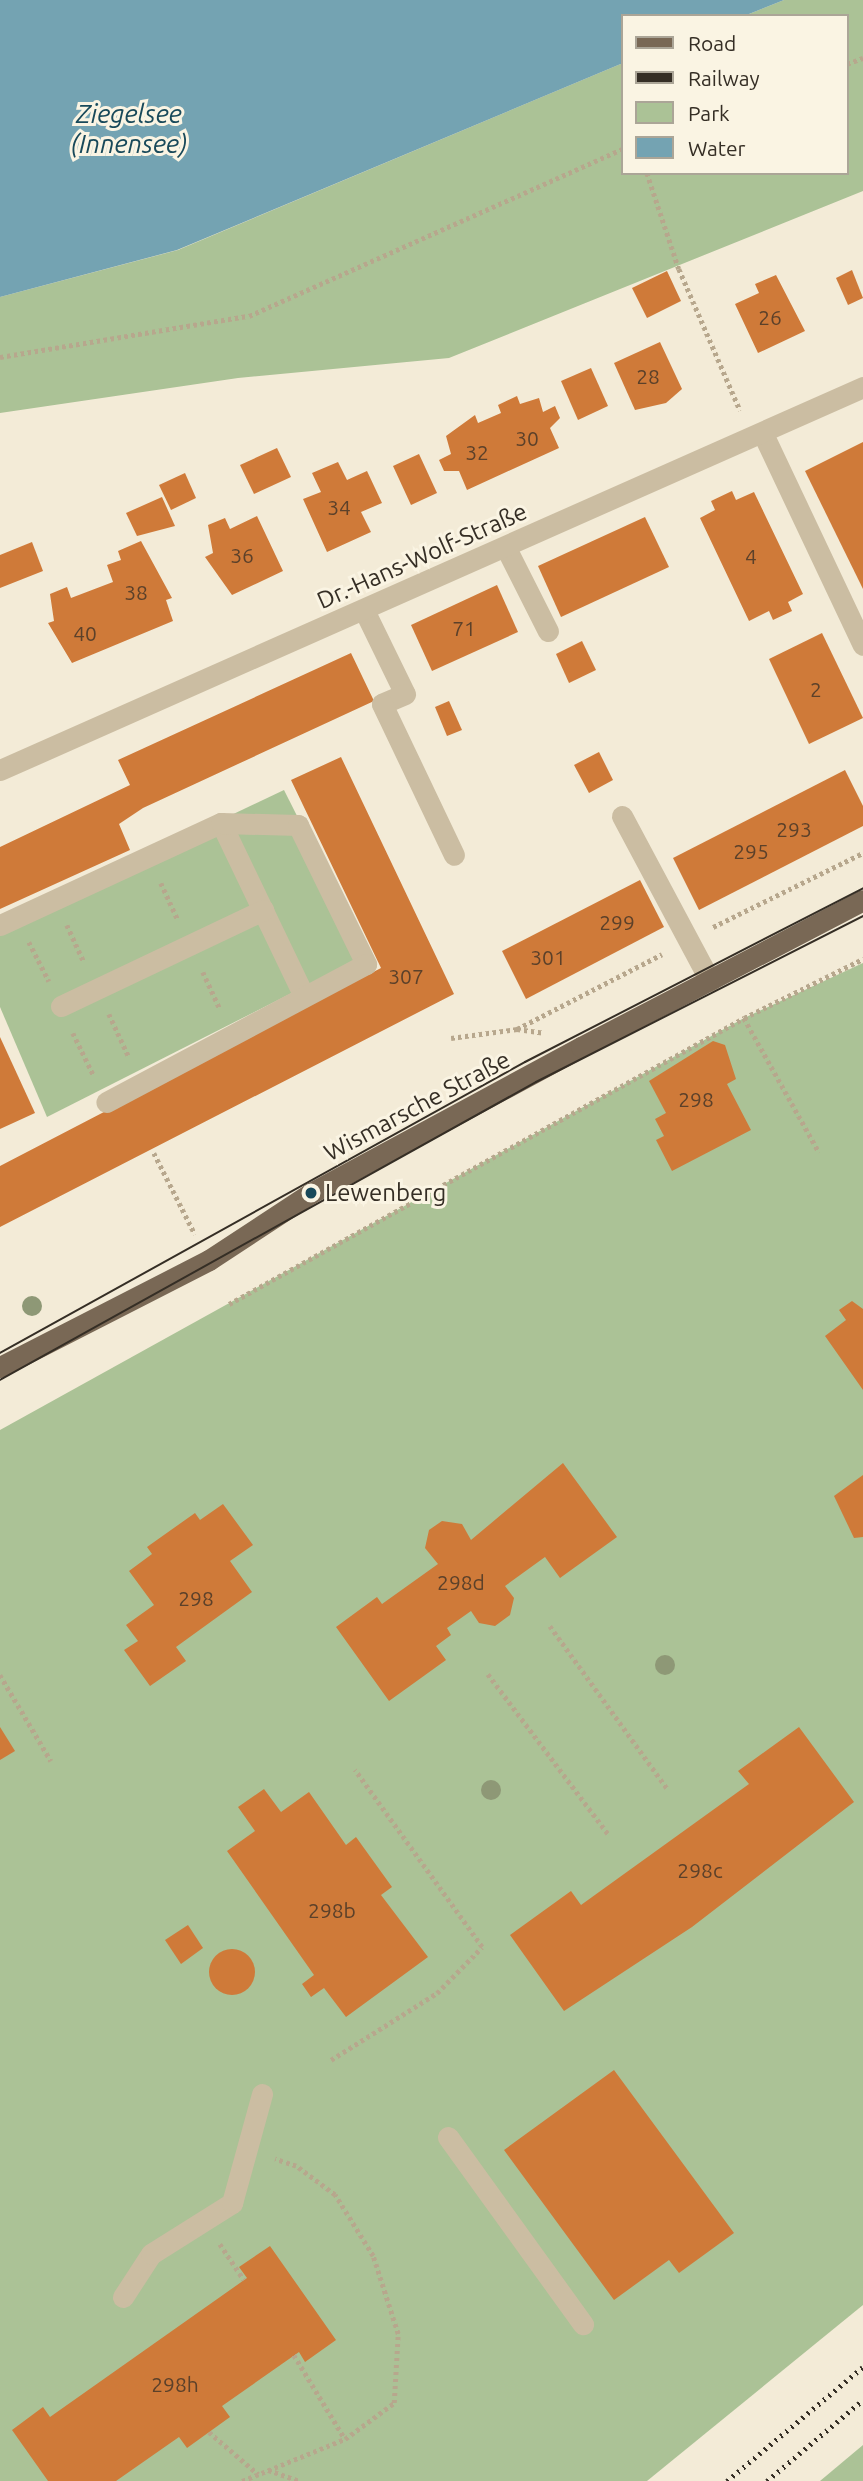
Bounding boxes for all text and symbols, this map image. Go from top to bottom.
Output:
legend [622,14,849,175]
text: Road [688,31,736,55]
text: Railway [688,66,760,90]
water label: Ziegelsee (Innensee) [71,98,187,160]
text: Park [688,101,730,125]
text: Water [688,136,746,160]
house number: 26 [758,304,782,330]
house number: 28 [636,363,660,389]
house number: 30 [515,425,539,451]
house number: 32 [465,439,489,465]
house number: 34 [327,494,351,520]
street label: Dr.-Hans-Wolf-Straße [313,497,531,615]
house number: 36 [230,542,254,568]
house number: 4 [745,543,757,569]
house number: 38 [124,579,148,605]
house number: 71 [452,615,476,641]
house number: 40 [73,620,97,646]
house number: 2 [810,676,822,702]
house number: 293 [776,816,812,842]
house number: 295 [733,838,769,864]
house number: 299 [599,909,635,935]
house number: 301 [530,944,566,970]
house number: 307 [388,963,424,989]
street label: Wismarsche Straße [319,1045,515,1167]
house number: 298 [678,1086,714,1112]
place label: Lewenberg [325,1179,446,1207]
marker: Lewenberg [303,1185,319,1201]
house number: 298d [437,1569,485,1595]
house number: 298 [178,1585,214,1611]
house number: 298c [677,1857,723,1883]
house number: 298b [308,1897,356,1923]
house number: 298h [151,2371,199,2397]

